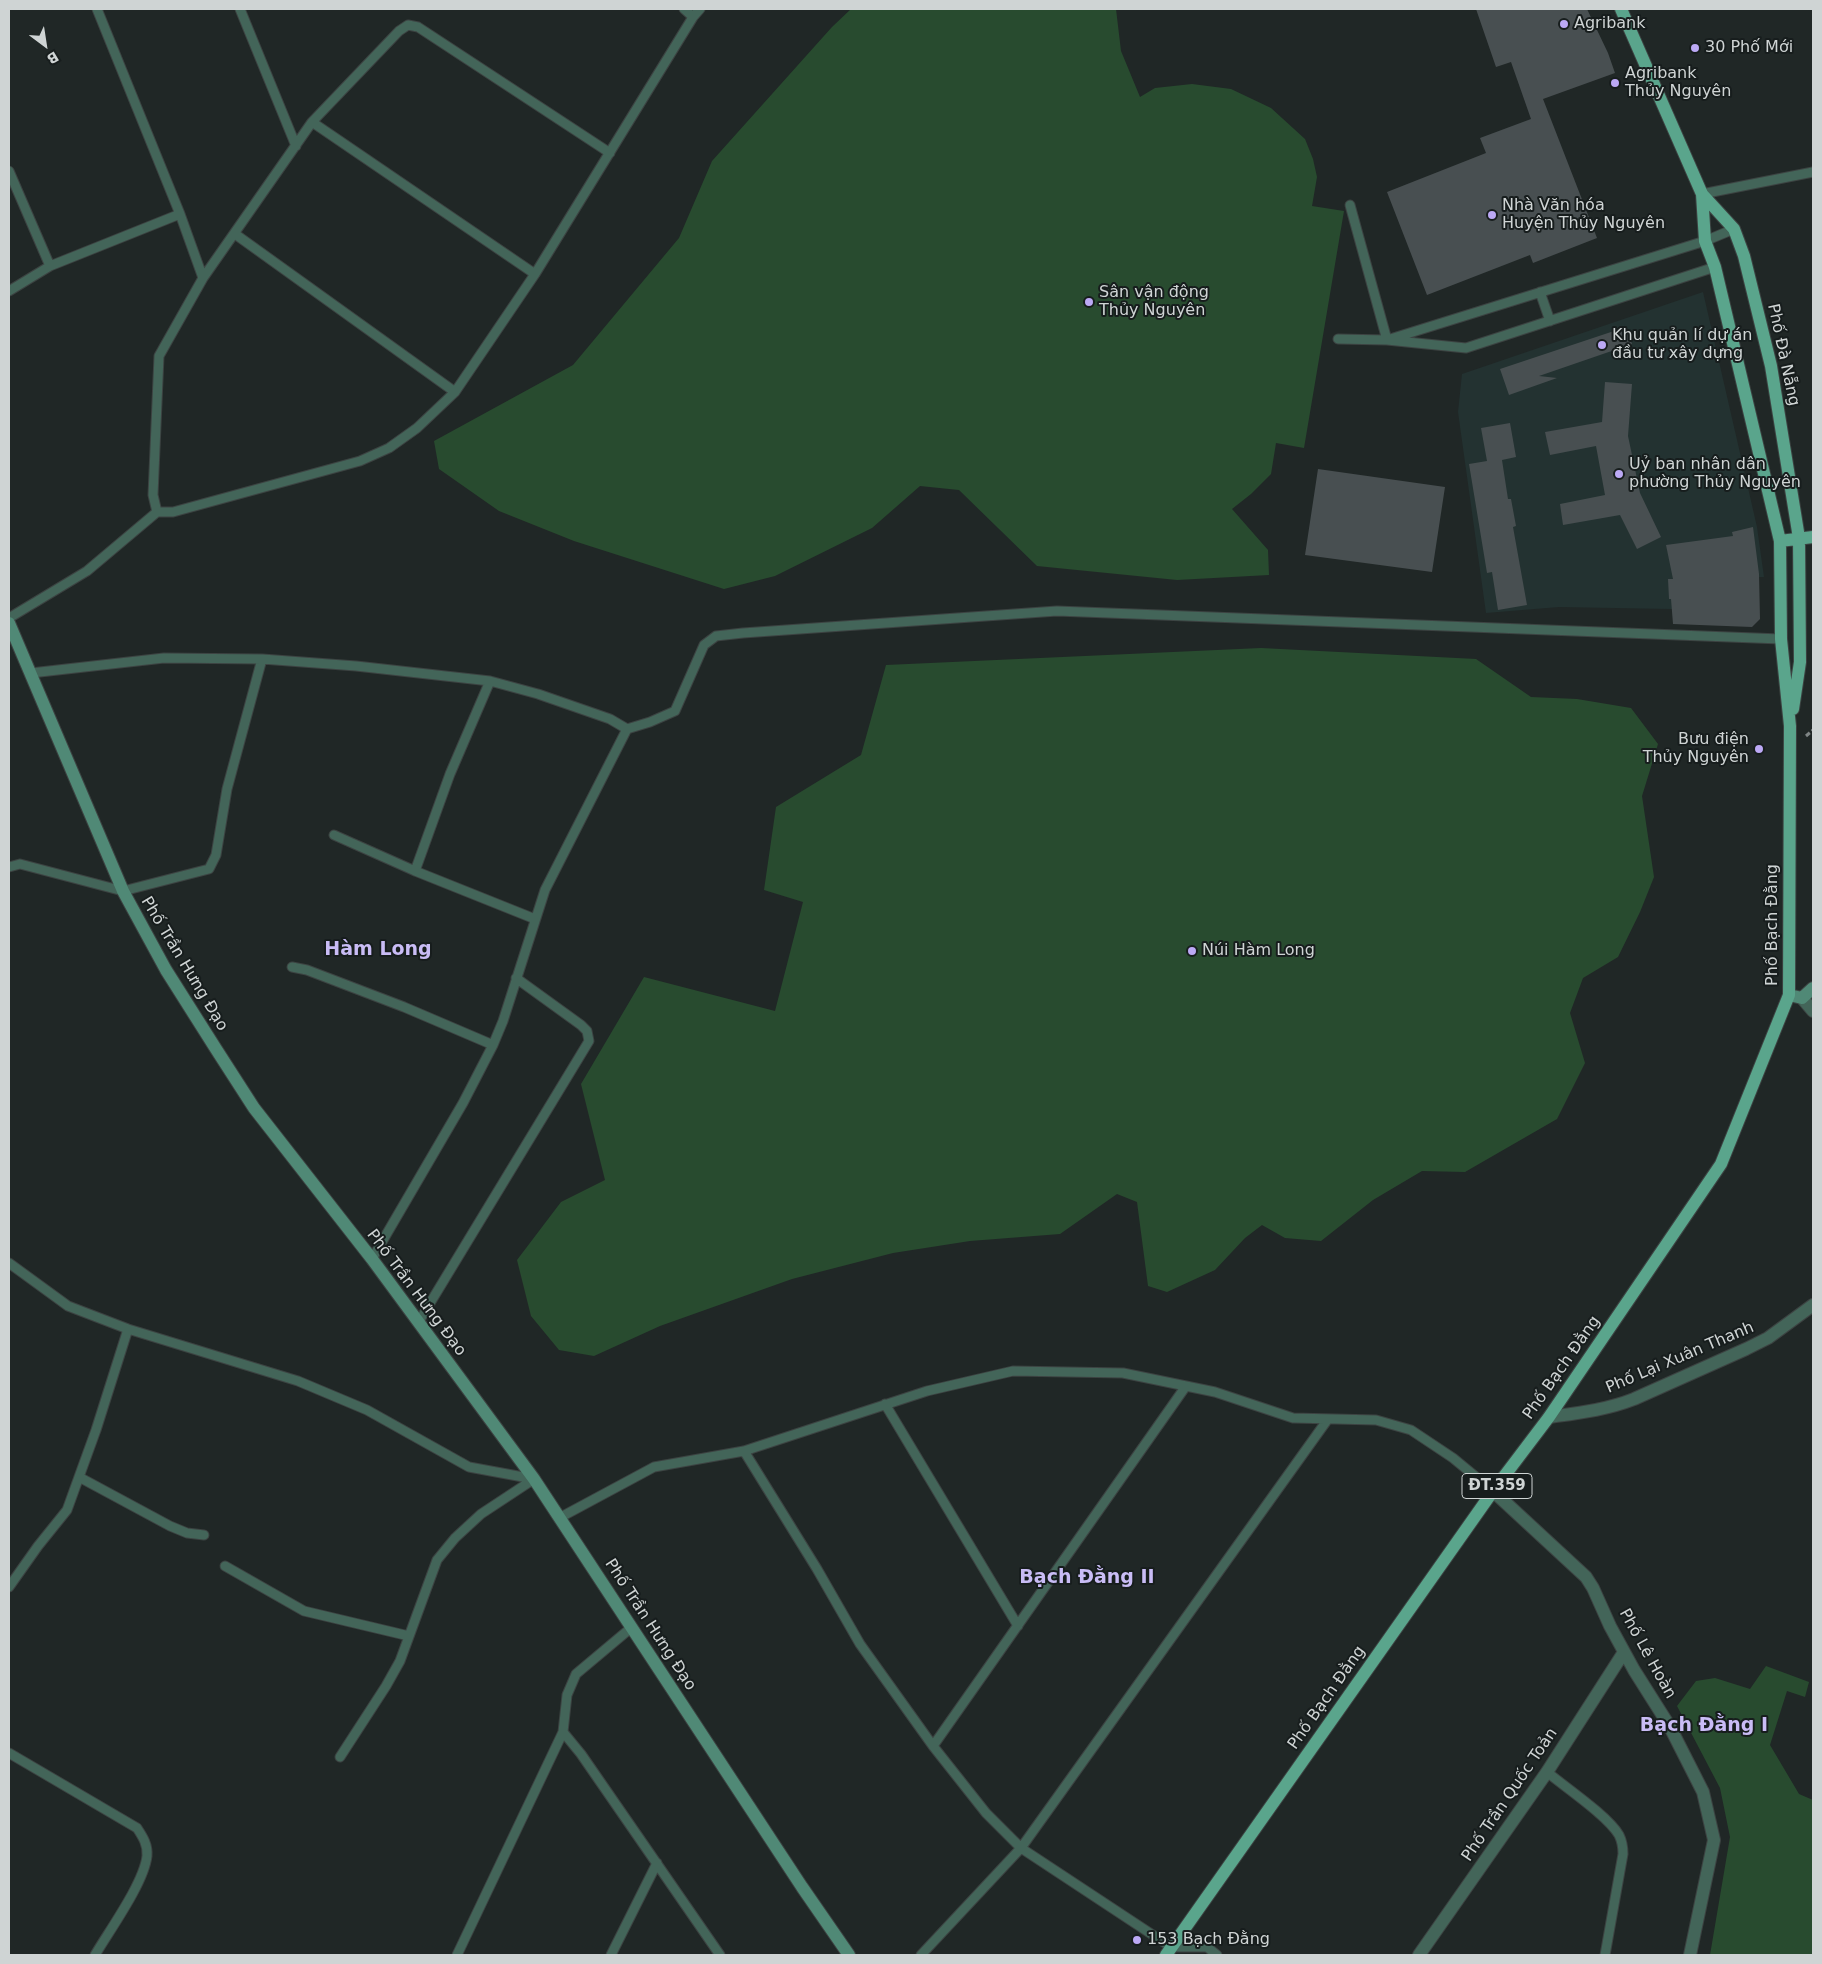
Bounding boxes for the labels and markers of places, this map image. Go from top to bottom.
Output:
place label: Agribank [1574,14,1645,34]
marker: Agribank [1558,18,1570,30]
place label: 30 Phố Mới [1705,38,1793,58]
marker: 30 Phố Mới [1689,42,1701,54]
place label: Agribank Thủy Nguyên [1625,64,1731,102]
marker: Agribank Thủy Nguyên [1609,77,1621,89]
place label: Nhà Văn hóa Huyện Thủy Nguyên [1502,196,1665,234]
marker: Nhà Văn hóa Huyện Thủy Nguyên [1486,209,1498,221]
place label: Sân vận động Thủy Nguyên [1099,283,1209,321]
marker: Sân vận động Thủy Nguyên [1083,296,1095,308]
place label: Khu quản lí dự án đầu tư xây dựng [1612,326,1752,364]
marker: Khu quản lí dự án đầu tư xây dựng [1596,339,1608,351]
place label: Uỷ ban nhân dân phường Thủy Nguyên [1629,455,1801,493]
marker: Uỷ ban nhân dân phường Thủy Nguyên [1613,468,1625,480]
place label: Bưu điện Thủy Nguyên [1643,730,1749,768]
marker: Bưu điện Thủy Nguyên [1753,743,1765,755]
place label: Núi Hàm Long [1202,941,1315,961]
marker: Núi Hàm Long [1186,945,1198,957]
place label: 153 Bạch Đằng [1147,1930,1270,1950]
marker: 153 Bạch Đằng [1131,1934,1143,1946]

